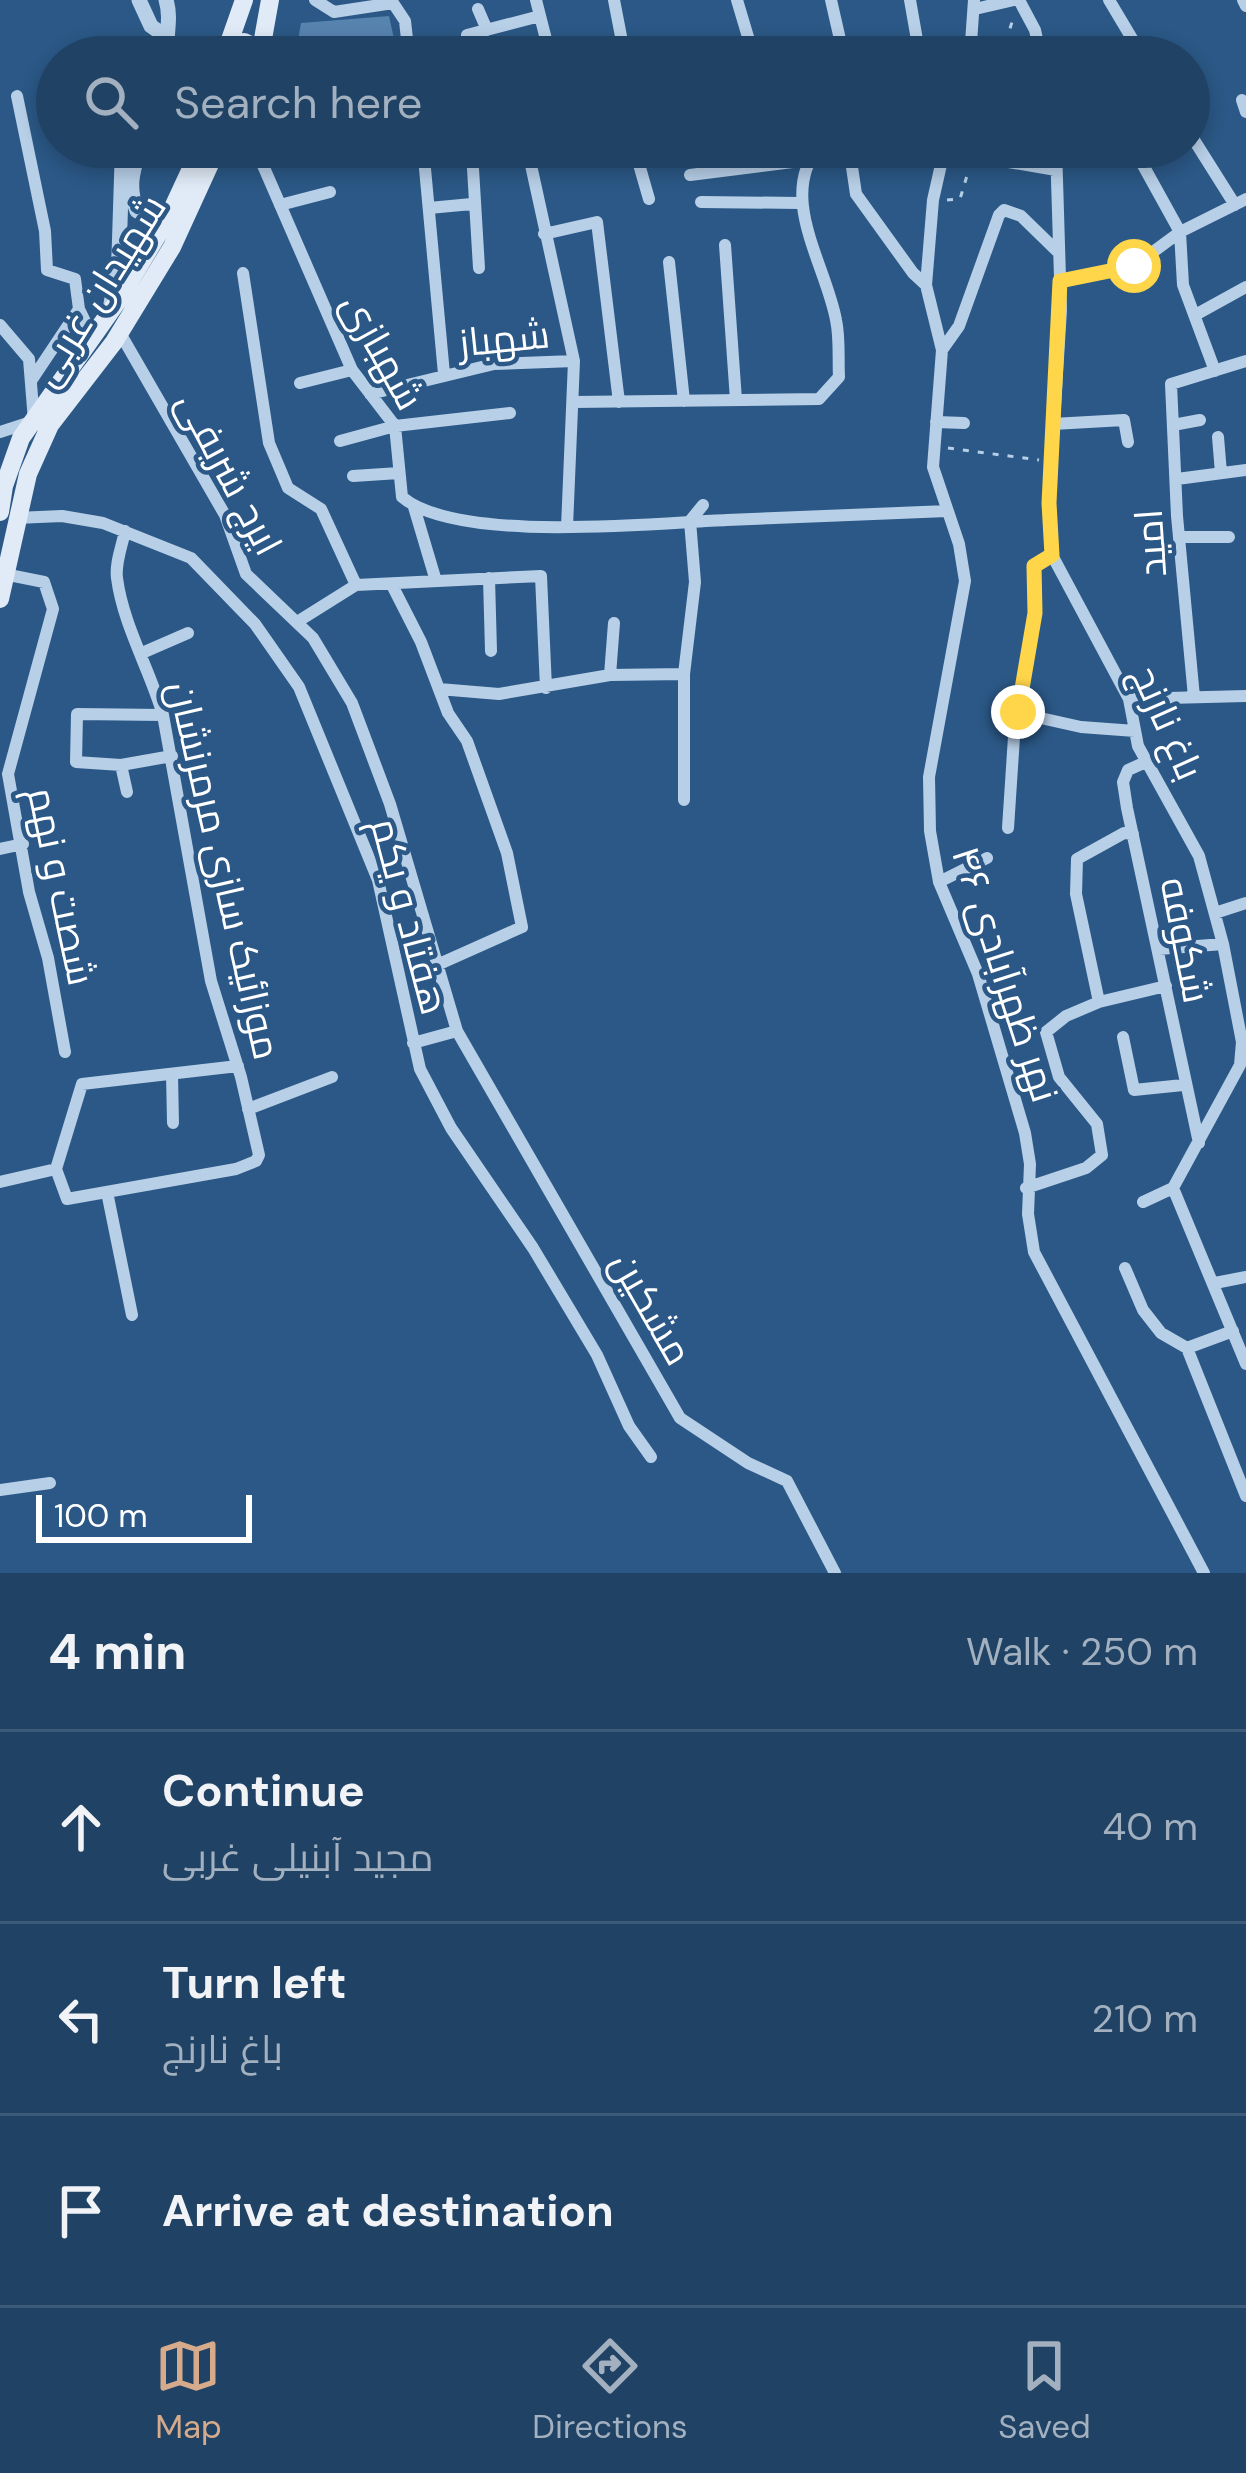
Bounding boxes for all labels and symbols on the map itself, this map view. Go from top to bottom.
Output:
street label: شهیدان غربی [19,185,178,396]
route start [1107,239,1161,293]
street label: شهبازی [330,284,435,419]
street label: شهباز [454,308,552,369]
street label: ایرج شریفی [164,382,294,565]
street label: امید [1123,507,1178,579]
street label: باغ نارنج [1119,657,1215,788]
street label: موزائیک سازی مرمرنشان [156,676,293,1064]
route end [991,685,1045,739]
street label: شصت و نهم [15,782,107,990]
street label: هفتاد و یکم [358,812,460,1020]
street label: نهر ظهرآبادی ۴۶ [940,840,1071,1108]
street label: شکوفه [1148,873,1223,1007]
street label: مشکین [599,1242,704,1374]
scale bar [36,1489,252,1542]

